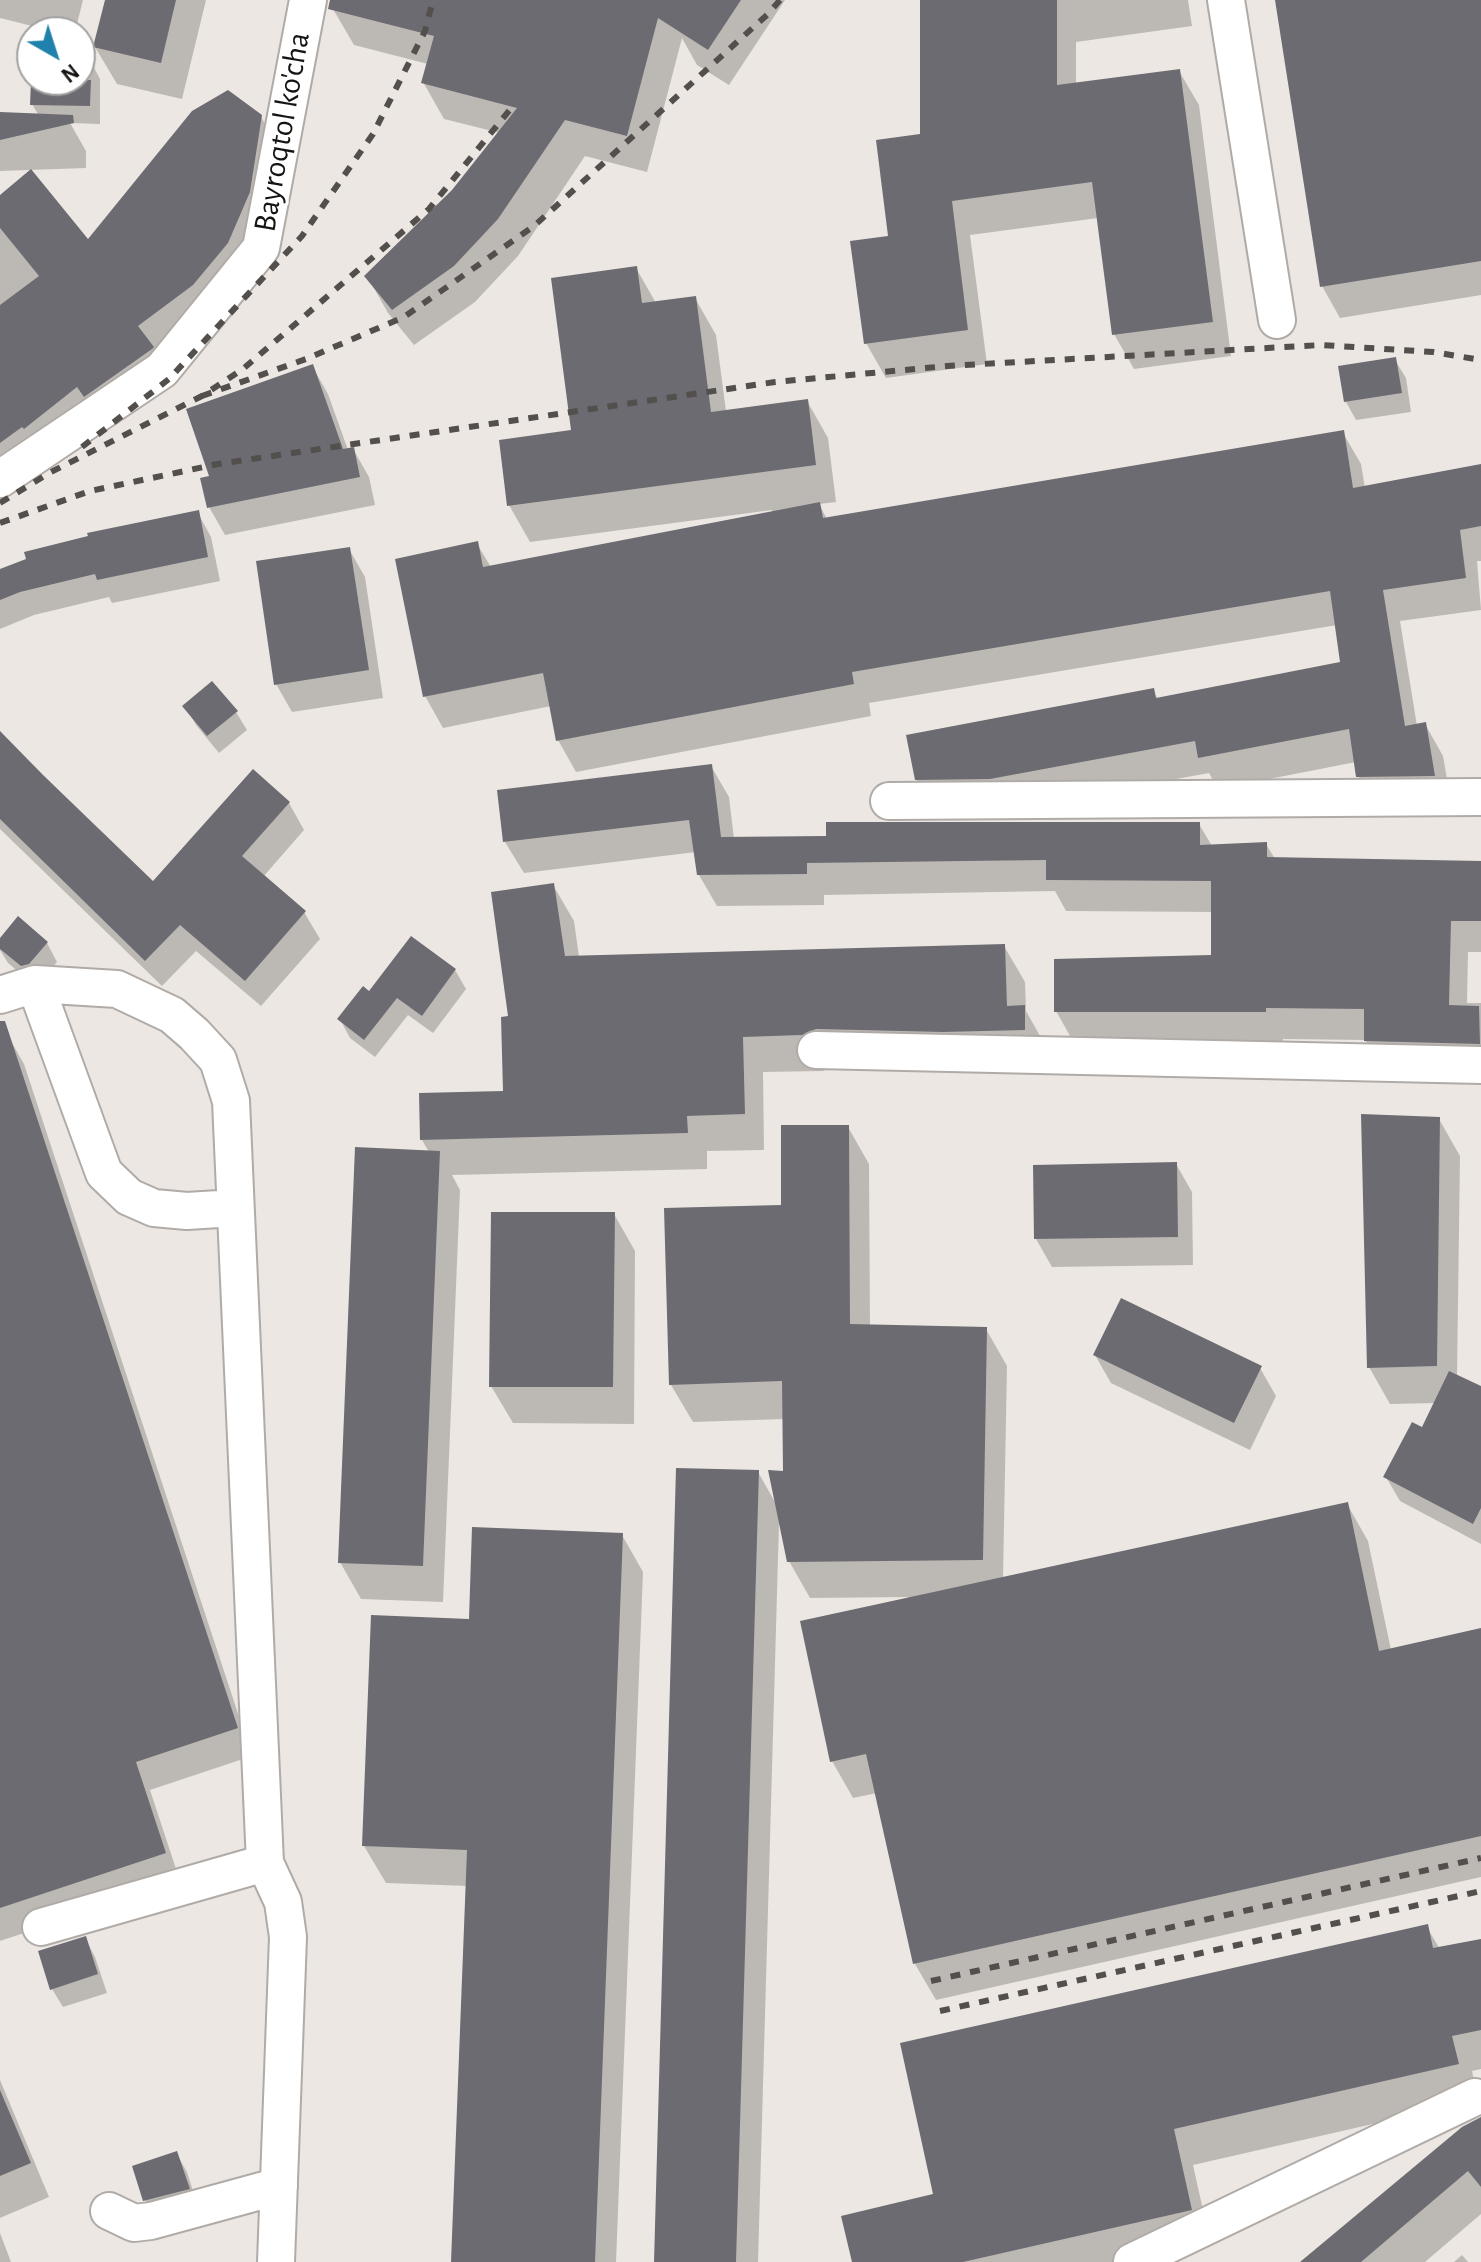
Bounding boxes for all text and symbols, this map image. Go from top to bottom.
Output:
north arrow [16,16,96,96]
street label: Bayroqtol ko'cha [246,29,318,235]
text: N [57,60,83,86]

